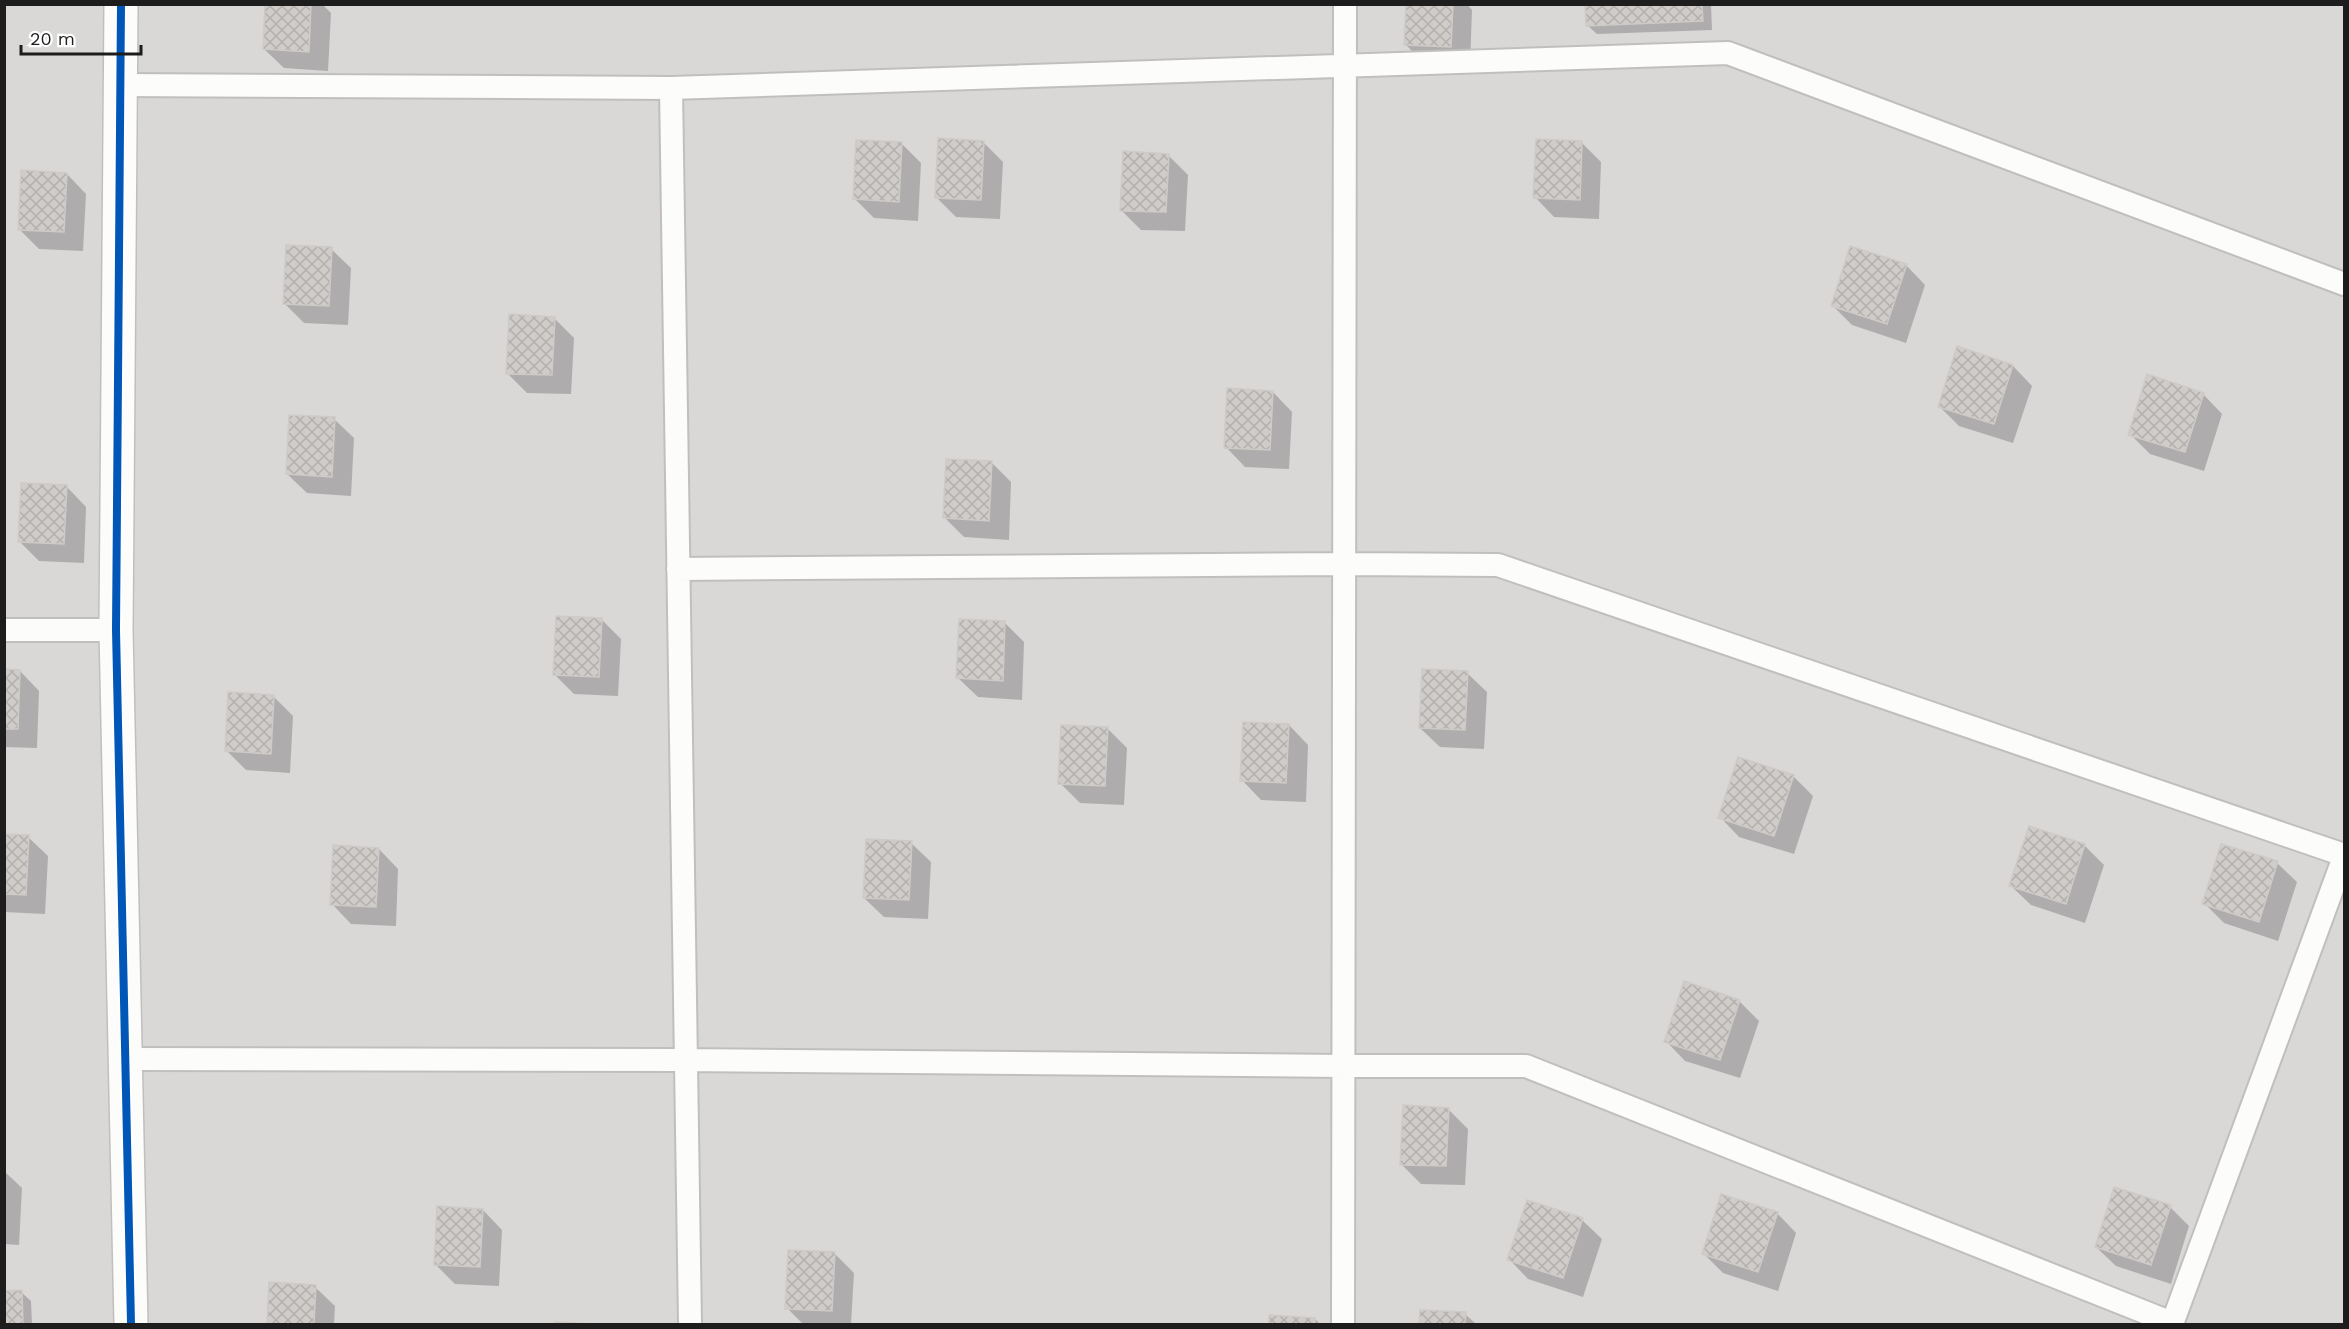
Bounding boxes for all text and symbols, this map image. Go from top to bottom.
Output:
scale bar [21,18,141,56]
text: 20 m [30,28,75,49]

